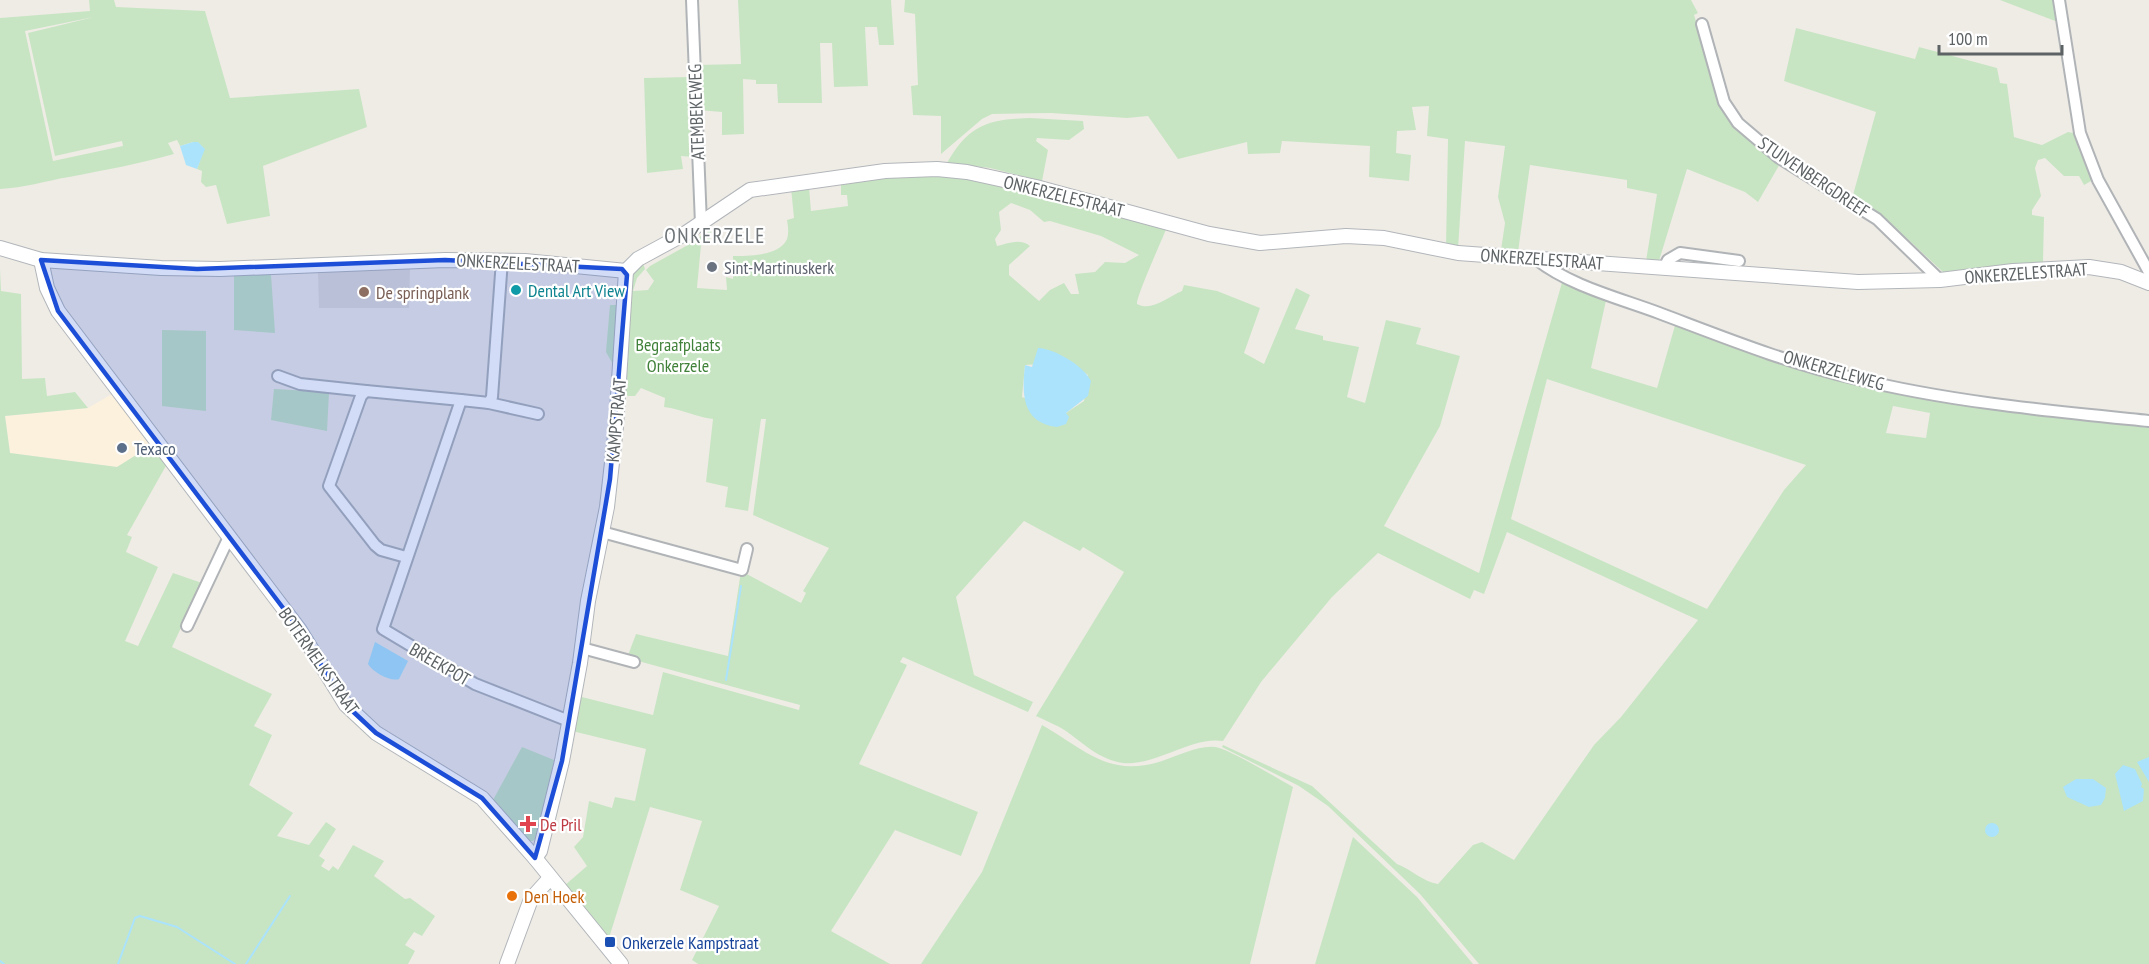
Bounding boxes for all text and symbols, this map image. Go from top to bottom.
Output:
scale bar [1939,18,2062,56]
text: 100 m [1948,27,1988,50]
street label: ATEMBEKEWEG [683,63,709,160]
street label: STUIVENBERGDREEF [1754,131,1874,223]
street label: ONKERZELESTRAAT [1001,170,1127,222]
district label: ONKERZELE [664,222,766,249]
street label: ONKERZELESTRAAT [1480,243,1604,275]
street label: ONKERZELESTRAAT [456,248,580,278]
place label: Sint-Martinuskerk [724,256,834,279]
street label: ONKERZELESTRAAT [1964,257,2088,289]
marker: Sint-Martinuskerk [705,260,719,274]
place label: Dental Art View [528,279,625,302]
place label: De springplank [376,281,469,304]
marker: Dental Art View [509,283,523,297]
marker: De springplank [357,285,371,299]
park label: Begraafplaats Onkerzele [636,333,720,377]
street label: ONKERZELEWEG [1781,345,1887,395]
street label: KAMPSTRAAT [601,377,631,463]
place label: Texaco [134,437,176,460]
marker: Texaco [115,441,129,455]
street label: BOTERMELKSTRAAT [274,603,364,719]
street label: BREEKPOT [405,637,475,691]
place label: De Pril [540,813,582,836]
marker: De Pril [521,817,535,831]
place label: Den Hoek [524,885,584,908]
marker: Den Hoek [505,889,519,903]
place label: Onkerzele Kampstraat [622,931,759,954]
marker: Onkerzele Kampstraat [603,935,617,949]

